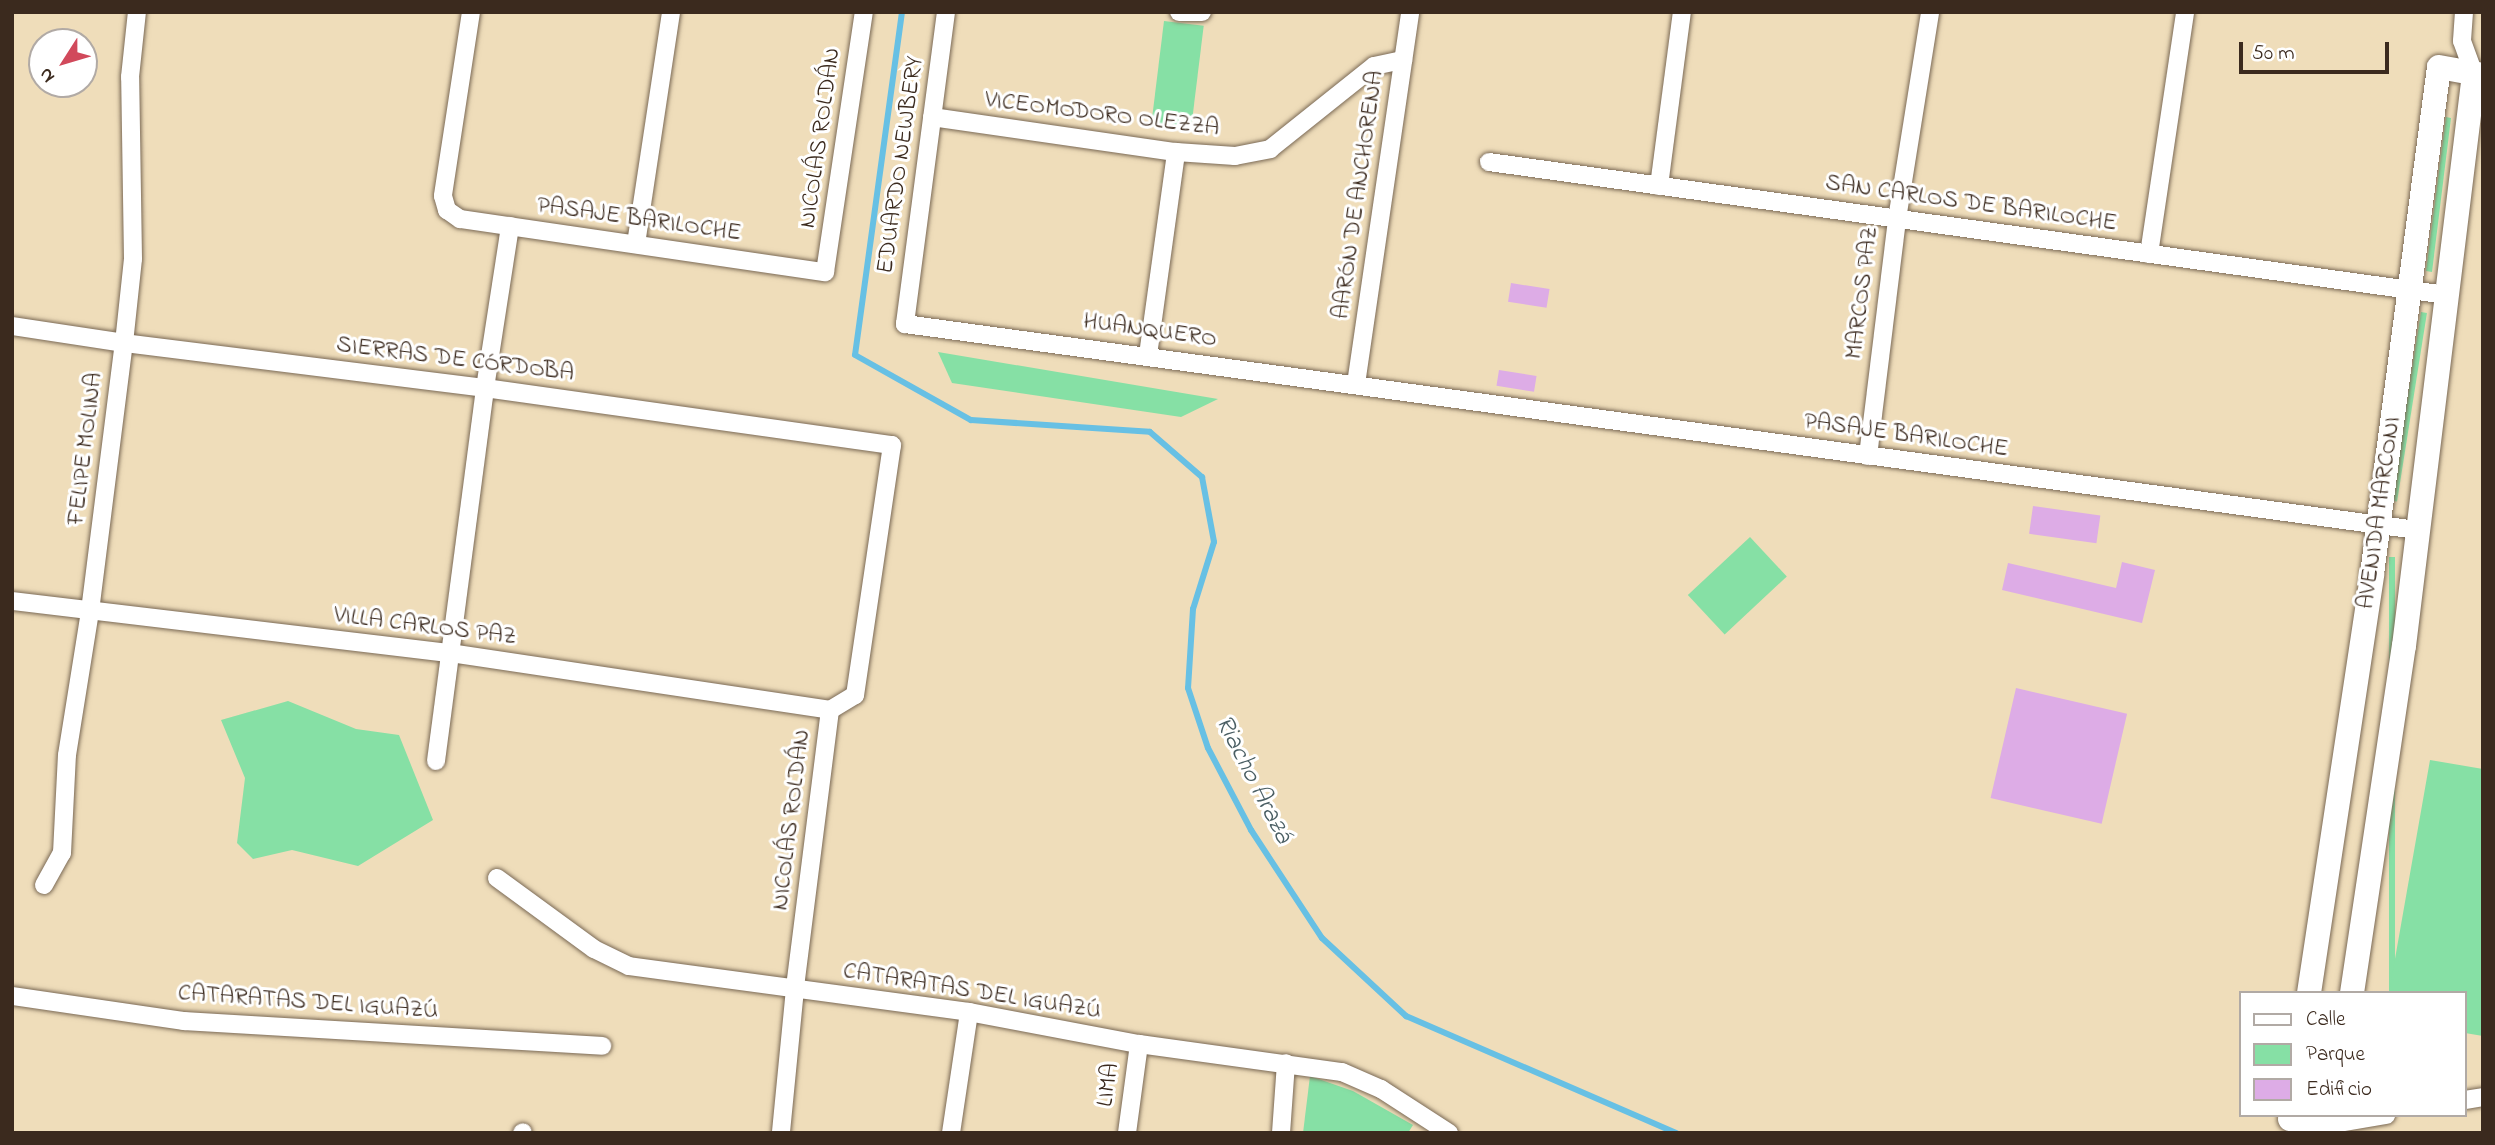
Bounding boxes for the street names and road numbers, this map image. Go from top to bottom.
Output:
street label: NICOLÁS ROLDÁN [794,46,848,230]
street label: EDUARDO NEWBERY [871,55,931,275]
street label: AARÓN DE ANCHORENA [1327,69,1391,321]
street label: VICEOMODORO OLEZZA [983,86,1221,144]
street label: SAN CARLOS DE BARILOCHE [1823,169,2119,239]
street label: PASAJE BARILOCHE [535,191,743,249]
street label: MARCOS PAZ [1841,225,1885,361]
street label: HUANQUERO [1081,307,1219,355]
street label: SIERRAS DE CÓRDOBA [335,331,575,389]
street label: FELIPE MOLINA [62,371,110,527]
street label: PASAJE BARILOCHE [1802,407,2010,465]
street label: AVENIDA MARCONI [2352,415,2408,611]
street label: VILLA CARLOS PAZ [332,602,518,652]
street label: NICOLÁS ROLDÁN [767,728,817,912]
street label: CATARATAS DEL IGUAZÚ [841,957,1103,1027]
street label: CATARATAS DEL IGUAZÚ [177,980,439,1026]
street label: LIMA [1092,1061,1126,1109]

